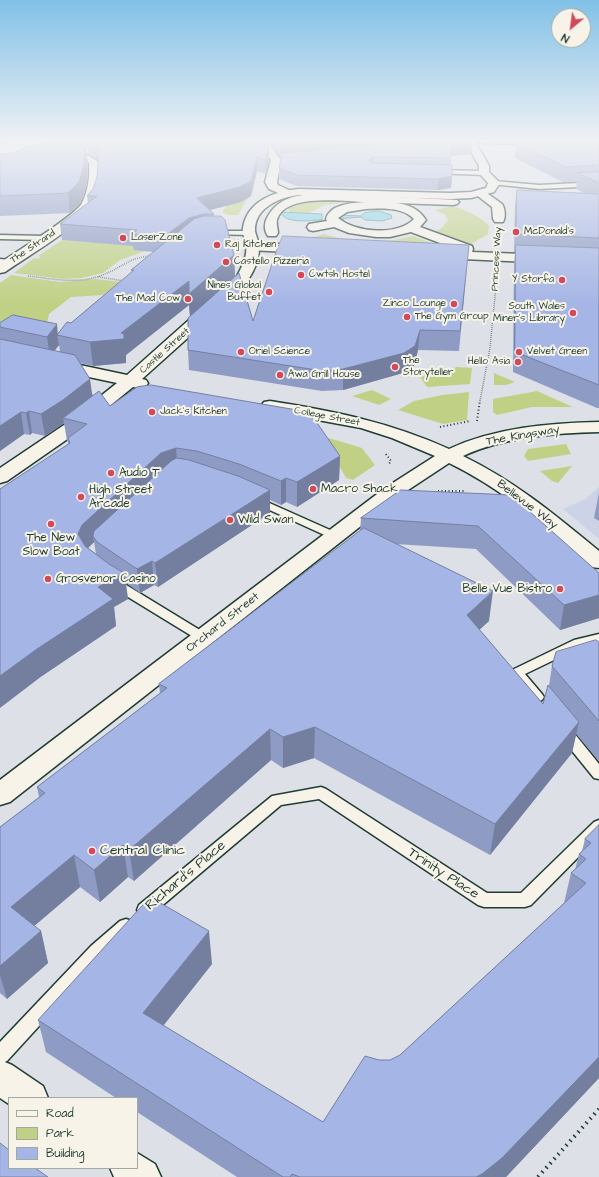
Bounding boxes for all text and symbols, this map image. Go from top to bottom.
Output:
north arrow [551,8,591,48]
text: N [559,30,572,46]
place label: McDonald's [524,226,574,238]
street label: Princess Way [489,227,505,291]
marker: McDonald's [511,227,521,237]
street label: The Strand [8,228,58,266]
place label: LaserZone [131,232,183,244]
marker: LaserZone [118,233,128,243]
place label: Raj Kitchen [225,239,276,251]
marker: Raj Kitchen [212,240,222,250]
place label: Castello Pizzeria [234,256,309,268]
marker: Castello Pizzeria [221,257,231,267]
place label: Cwtsh Hostel [309,269,370,281]
marker: Cwtsh Hostel [296,270,306,280]
place label: Y Storfa [512,274,554,286]
marker: Y Storfa [557,275,567,285]
place label: Nines Global Buffet [207,280,261,304]
marker: Nines Global Buffet [264,287,274,297]
place label: The Mad Cow [116,293,180,305]
marker: The Mad Cow [183,294,193,304]
place label: Zinco Lounge [382,298,446,310]
marker: Zinco Lounge [449,299,459,309]
place label: South Wales Miner's Library [493,301,565,324]
marker: South Wales Miner's Library [568,308,578,318]
place label: The Gym Group [415,311,489,323]
marker: The Gym Group [402,312,412,322]
street label: Castle Street [138,325,192,377]
place label: Oriel Science [249,346,310,358]
place label: Velvet Green [527,346,587,358]
marker: Oriel Science [236,347,246,357]
marker: Velvet Green [514,347,524,357]
place label: The Storyteller [403,355,454,378]
place label: Hello Asia [468,356,510,368]
marker: Hello Asia [513,357,523,367]
marker: The Storyteller [390,362,400,372]
place label: Awa Grill House [288,369,360,381]
marker: Awa Grill House [275,370,285,380]
street label: College Street [293,405,361,429]
place label: Jack's Kitchen [160,406,227,418]
marker: Jack's Kitchen [147,407,157,417]
street label: The Kingsway [485,422,561,450]
place label: Audio T [119,466,160,480]
marker: Audio T [106,468,116,478]
street label: Bellevue Way [494,477,560,533]
place label: Macro Shack [321,482,398,496]
place label: High Street Arcade [89,483,152,511]
marker: Macro Shack [308,484,318,494]
marker: High Street Arcade [76,492,86,502]
place label: Wild Swan [238,513,293,527]
marker: Wild Swan [225,515,235,525]
marker: The New Slow Boat [46,519,56,529]
place label: The New Slow Boat [22,531,80,559]
place label: Grosvenor Casino [56,572,156,586]
marker: Grosvenor Casino [43,574,53,584]
place label: Belle Vue Bistro [462,582,552,596]
marker: Belle Vue Bistro [555,584,565,594]
street label: Orchard Street [184,590,262,656]
street label: Richard's Place [142,838,230,914]
place label: Central Clinic [100,843,185,859]
street label: Trinity Place [404,845,482,903]
marker: Central Clinic [87,846,97,856]
legend [8,1097,138,1169]
text: Road [46,1105,74,1122]
text: Park [46,1125,74,1142]
text: Building [46,1145,84,1162]

